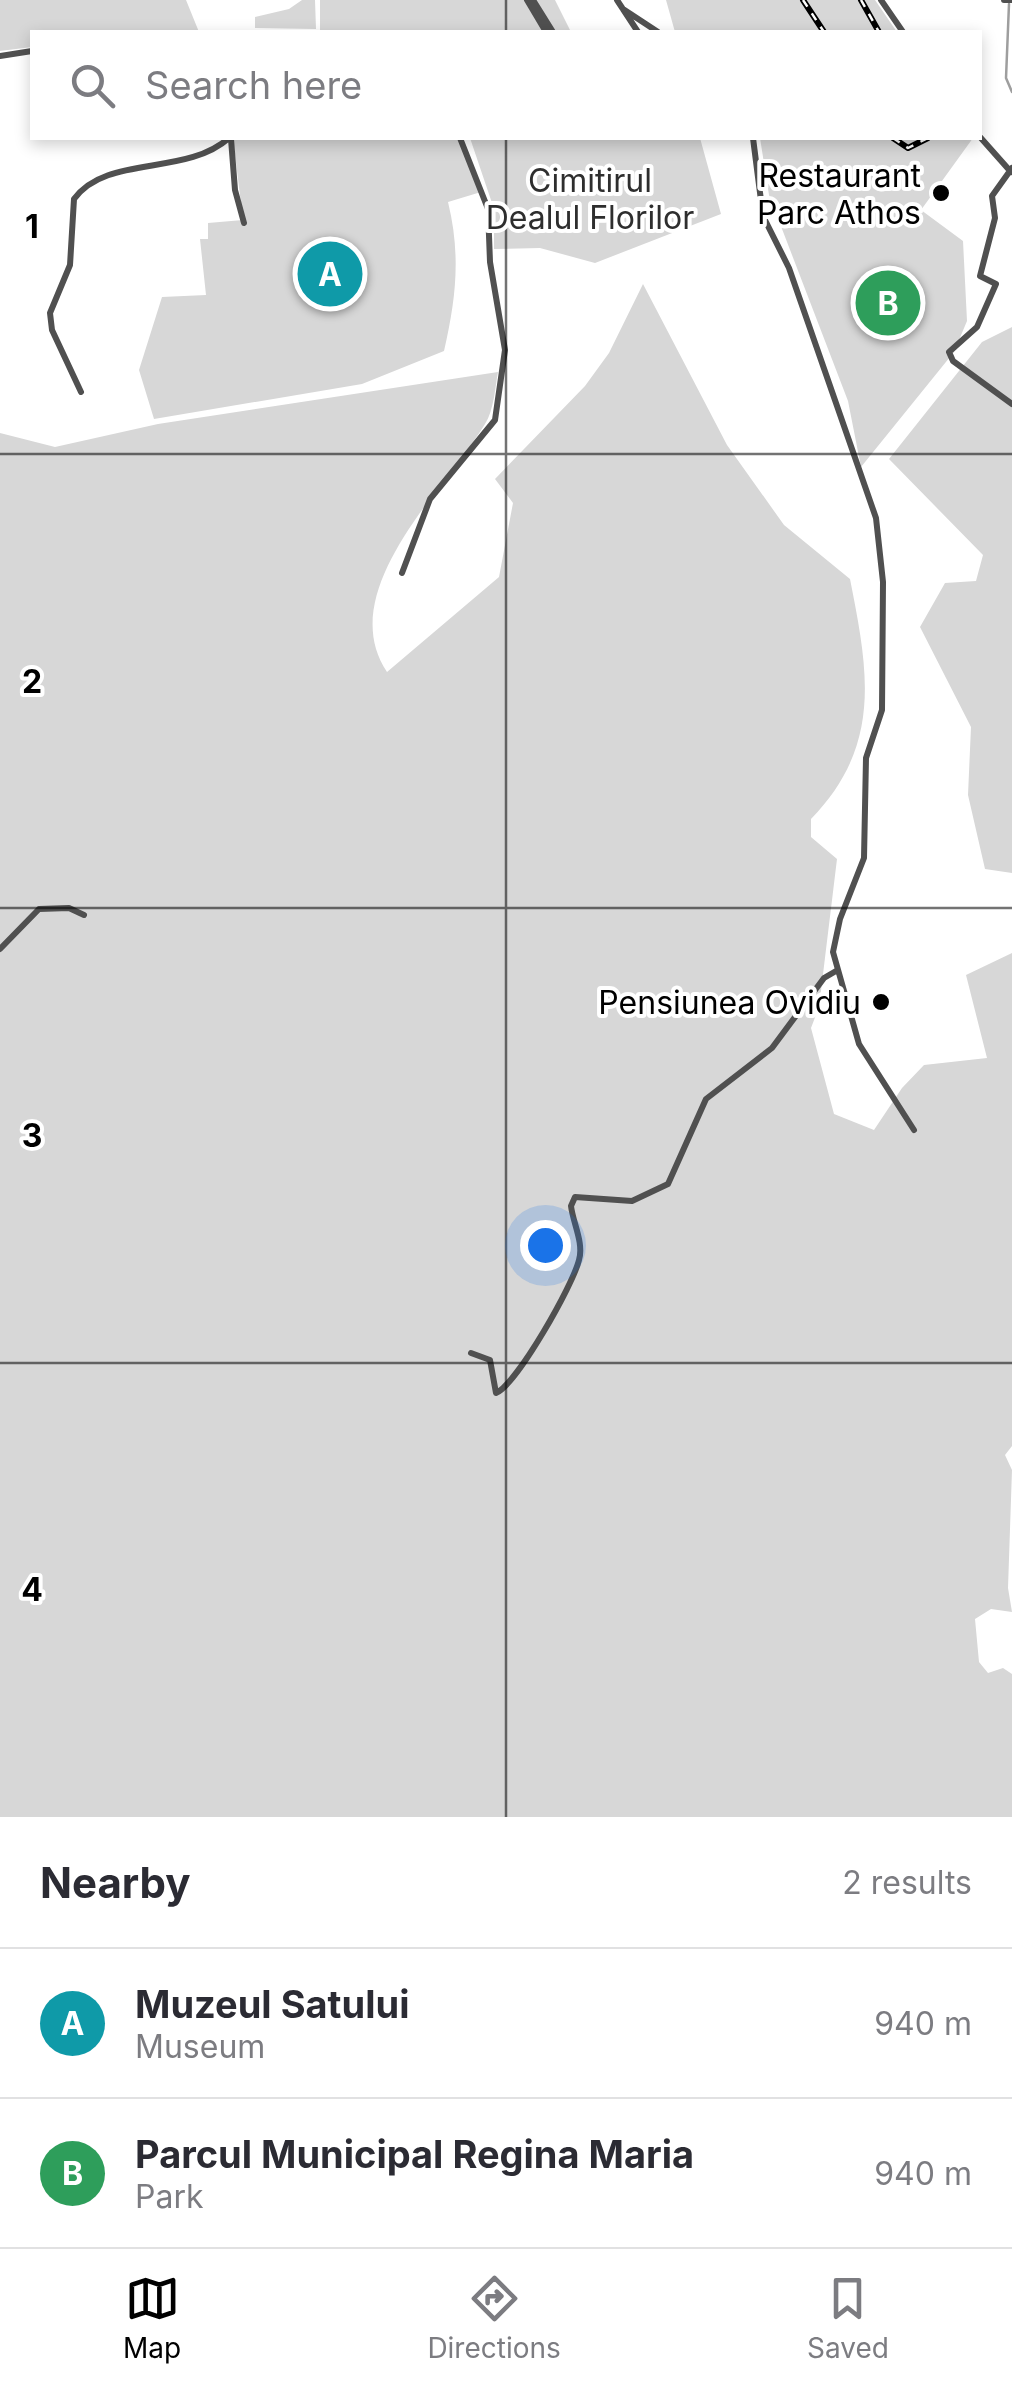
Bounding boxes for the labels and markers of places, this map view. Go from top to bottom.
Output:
place label: Restaurant Parc Athos [757,156,921,232]
marker: Restaurant Parc Athos [930,182,952,204]
pin: A [298,236,362,312]
pin: B [856,266,920,340]
place label: Pensiunea Ovidiu [598,983,861,1022]
marker: Pensiunea Ovidiu [870,991,892,1013]

